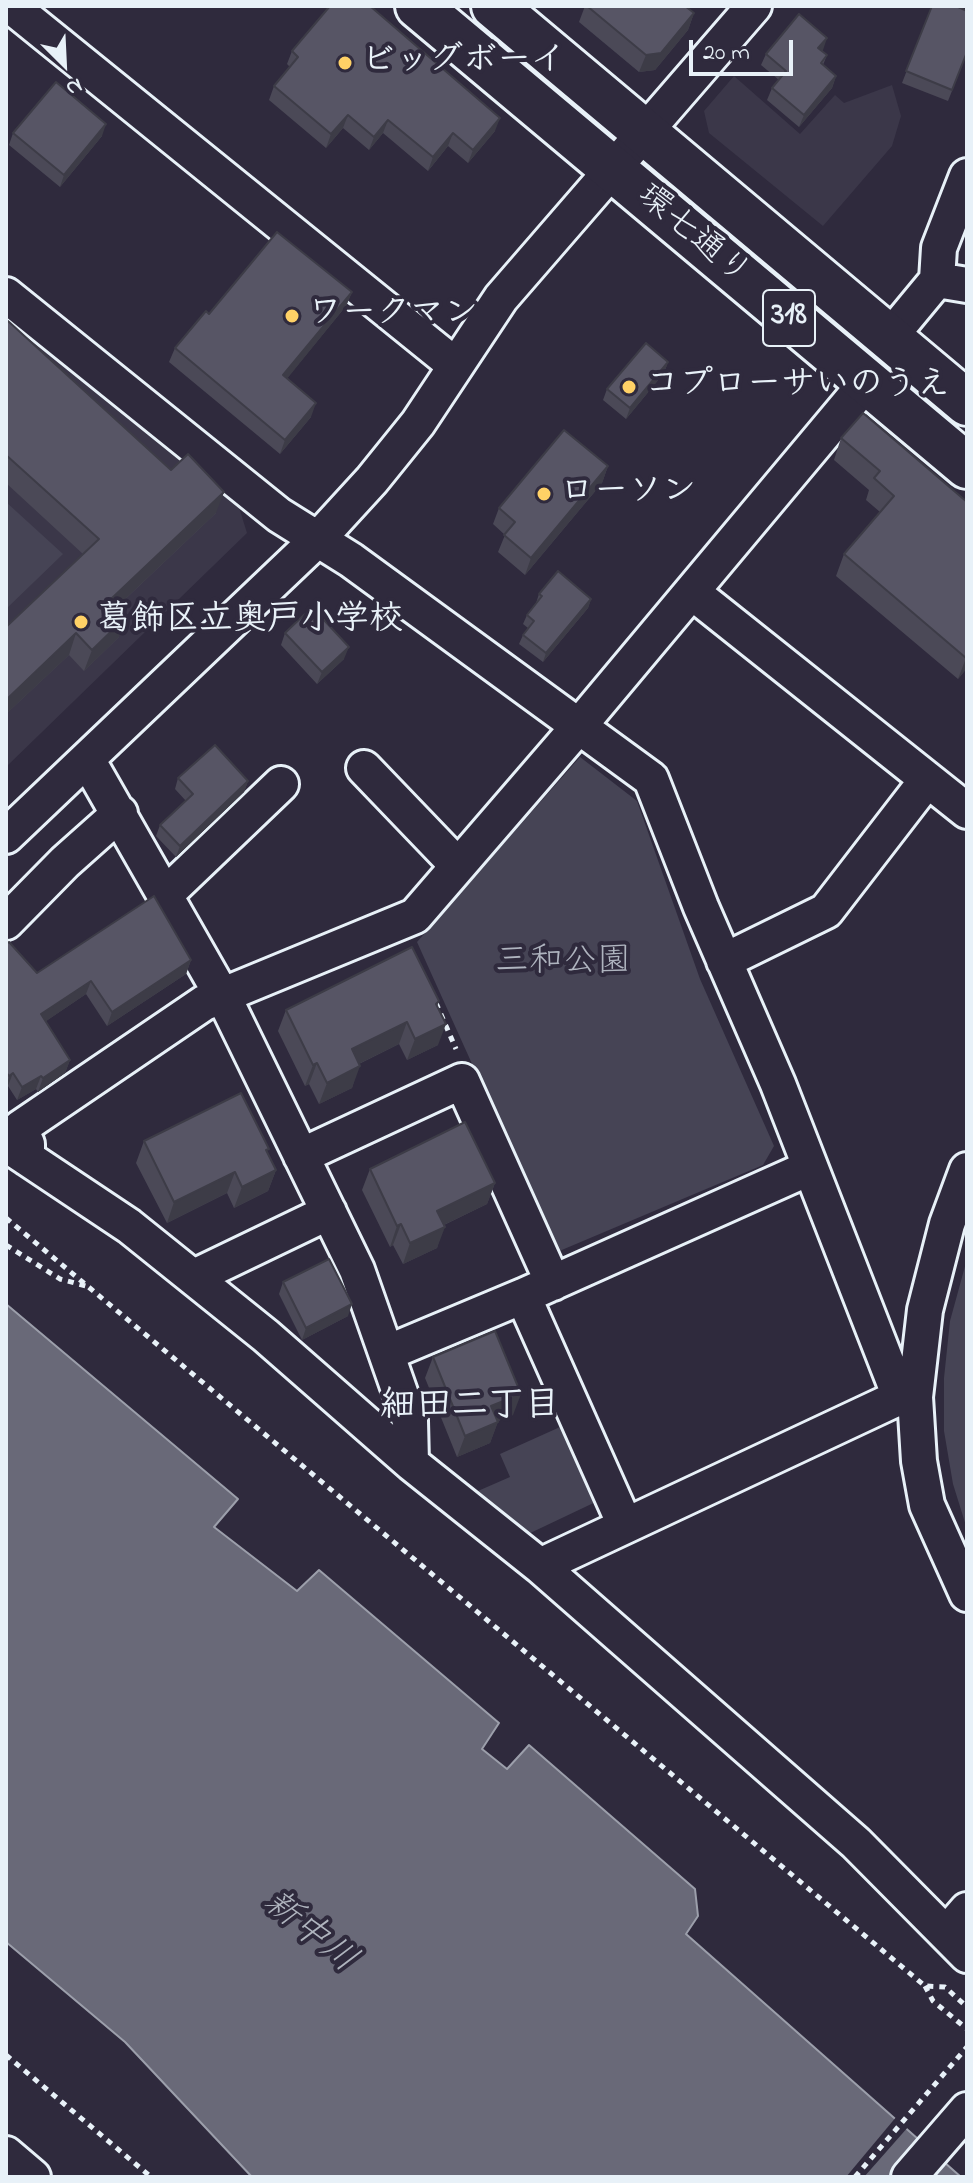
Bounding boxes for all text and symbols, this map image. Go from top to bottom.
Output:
north arrow [24,24,104,104]
scale bar [693,24,797,74]
text: 20 m [703,36,750,71]
place label: ビッグボーイ [361,43,565,83]
marker: ビッグボーイ [336,54,354,72]
text: N [60,68,87,104]
street label: 環七通り [627,178,757,296]
road number: 318 [763,290,815,346]
place label: ワークマン [308,296,478,336]
marker: ワークマン [283,307,301,325]
place label: コプローサいのうえ [645,367,951,407]
marker: コプローサいのうえ [620,378,638,396]
place label: ローソン [560,474,696,514]
marker: ローソン [535,485,553,503]
place label: 葛飾区立奥戸小学校 [97,602,403,642]
marker: 葛飾区立奥戸小学校 [72,613,90,631]
park label: 三和公園 [495,944,631,984]
district label: 細田二丁目 [380,1387,560,1431]
water label: 新中川 [252,1883,364,1985]

